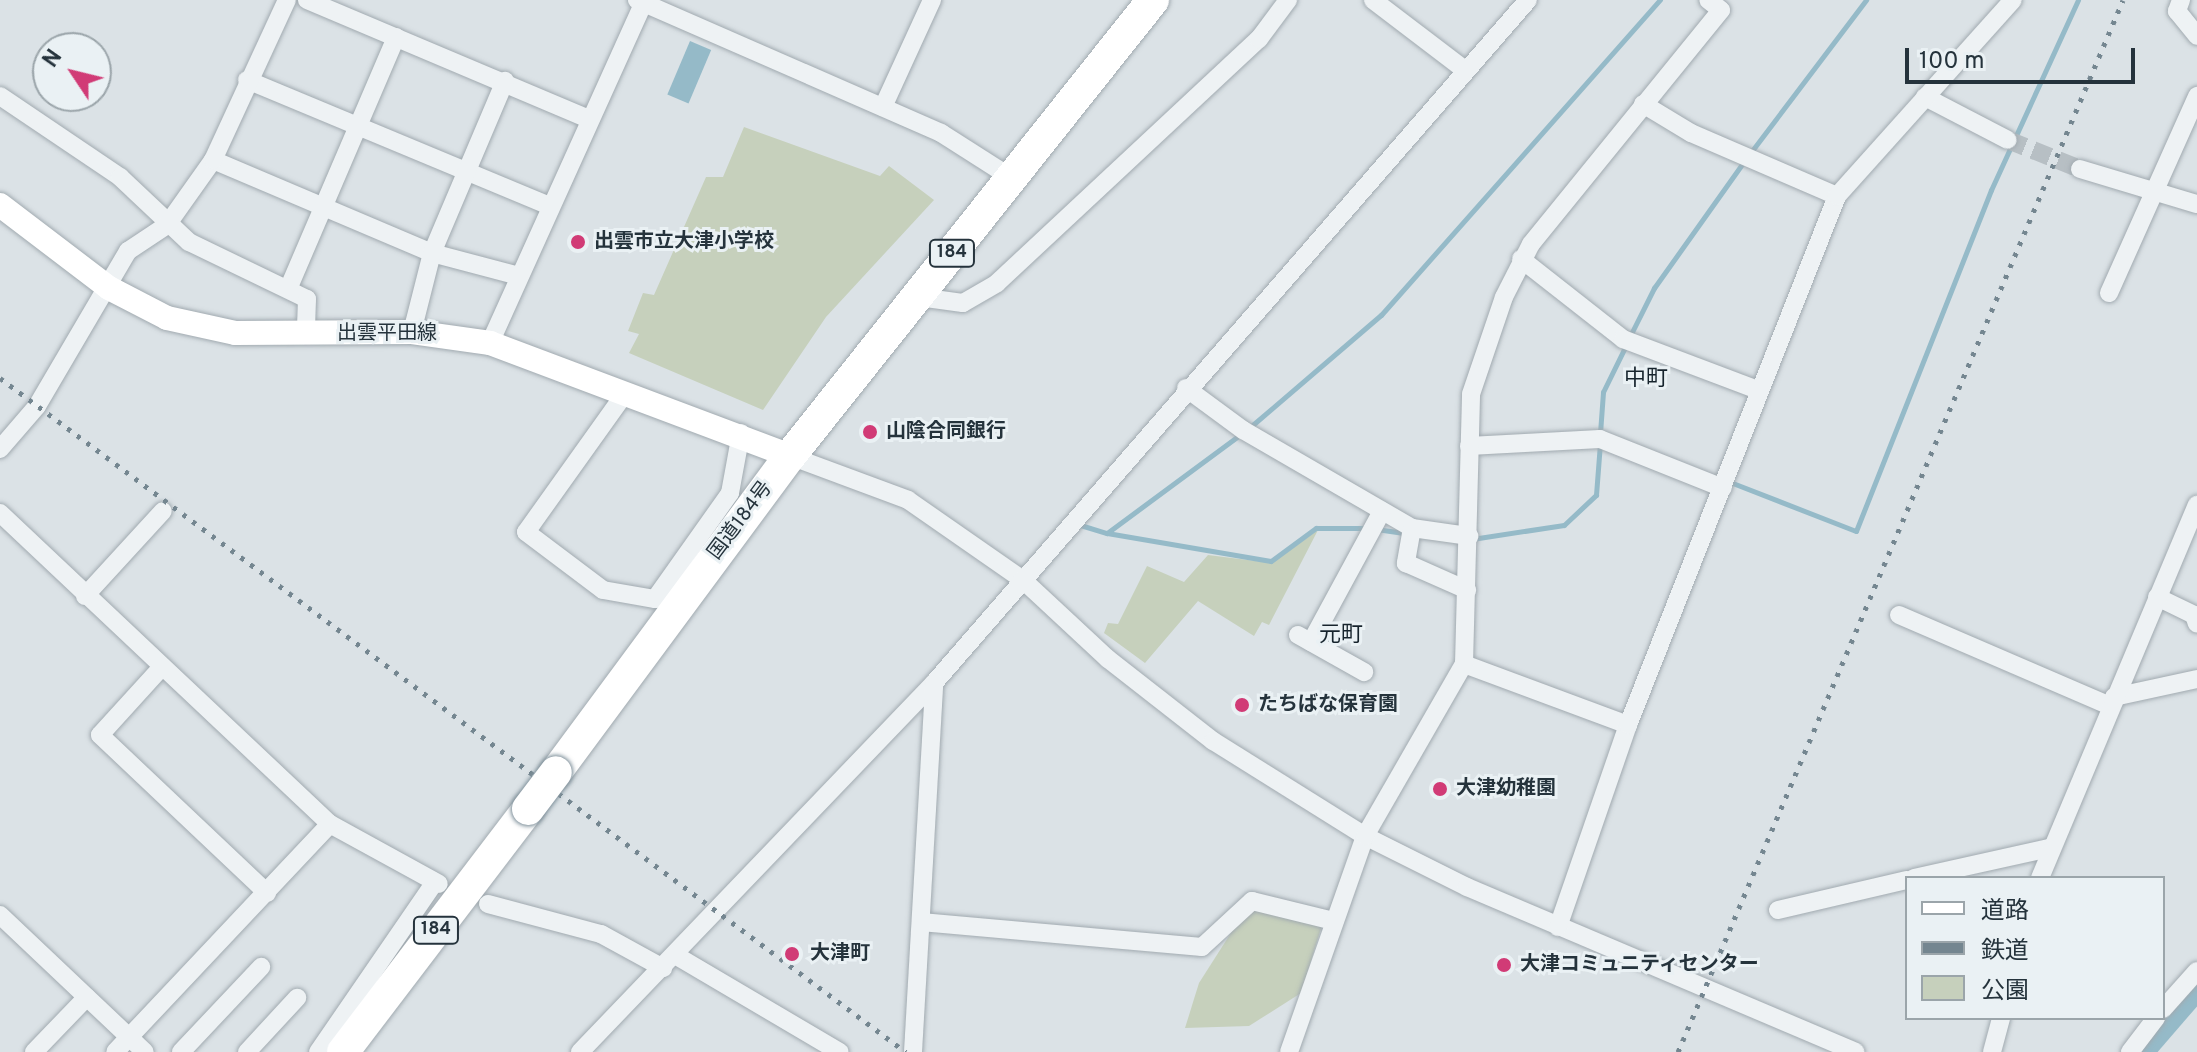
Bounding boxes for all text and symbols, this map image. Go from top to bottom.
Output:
north arrow [32,32,112,112]
scale bar [1909,32,2139,82]
text: N [38,45,69,73]
text: 100 m [1919,47,1985,77]
place label: 出雲市立大津小学校 [594,230,774,254]
marker: 出雲市立大津小学校 [569,233,587,251]
road number: 184 [928,239,976,267]
street label: 出雲平田線 [337,322,437,346]
district label: 中町 [1624,367,1668,393]
place label: 山陰合同銀行 [886,420,1006,444]
marker: 山陰合同銀行 [861,423,879,441]
street label: 国道184号 [704,477,778,565]
district label: 元町 [1319,623,1363,649]
place label: たちばな保育園 [1258,693,1398,717]
marker: たちばな保育園 [1233,696,1251,714]
place label: 大津幼稚園 [1456,777,1556,801]
marker: 大津幼稚園 [1431,780,1449,798]
legend [1905,876,2165,1020]
text: 道路 [1981,897,2029,927]
road number: 184 [412,916,460,944]
text: 鉄道 [1981,937,2029,967]
place label: 大津町 [810,942,870,966]
marker: 大津町 [781,943,803,965]
place label: 大津コミュニティセンター [1520,953,1760,977]
marker: 大津コミュニティセンター [1495,956,1513,974]
text: 公園 [1981,977,2029,1007]

